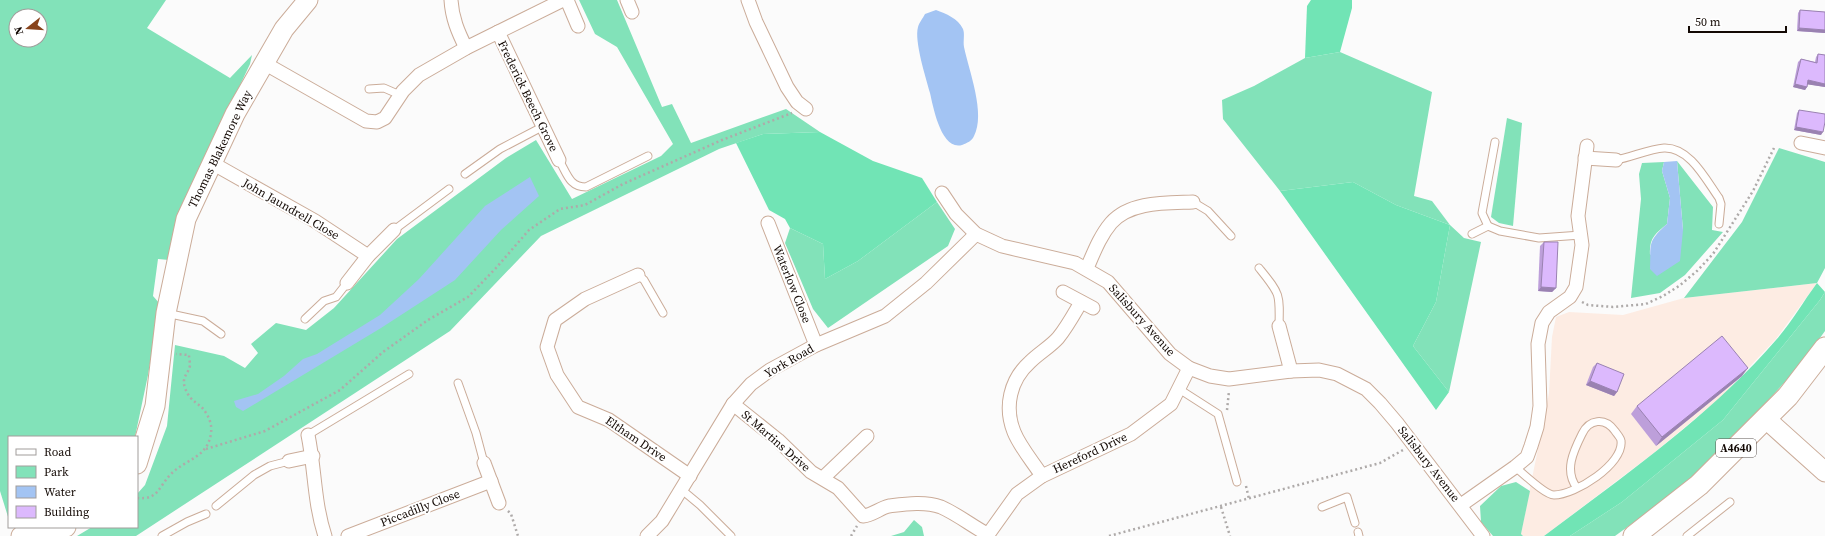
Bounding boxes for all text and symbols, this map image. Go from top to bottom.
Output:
north arrow [8,8,48,48]
scale bar [1689,8,1786,34]
text: 50 m [1695,14,1721,30]
text: N [11,25,27,37]
street label: Frederick Beech Grove [494,38,562,154]
street label: Thomas Blakemore Way [184,87,256,211]
street label: John Jaundrell Close [239,174,342,243]
street label: Waterlow Close [769,243,815,325]
street label: Salisbury Avenue [1105,281,1179,359]
street label: York Road [761,340,817,382]
street label: St Martins Drive [738,407,814,475]
street label: Eltham Drive [602,413,670,465]
street label: Salisbury Avenue [1394,423,1464,505]
street label: Hereford Drive [1050,429,1130,477]
legend [8,436,138,528]
road number: A4640 [1716,439,1756,457]
text: Road [44,444,71,460]
text: Park [44,464,69,480]
text: Water [44,484,76,500]
street label: Piccadilly Close [378,485,462,531]
text: Building [44,504,89,520]

